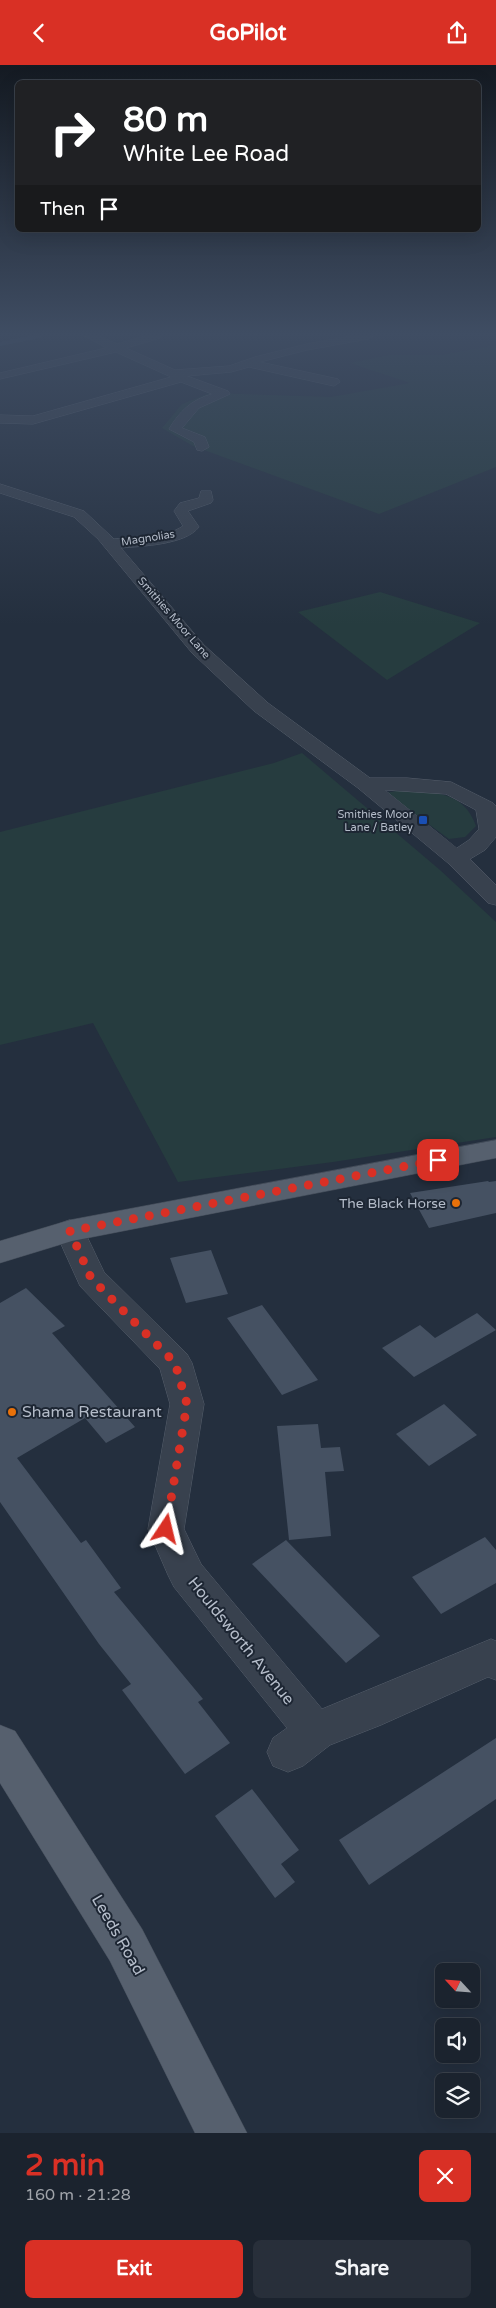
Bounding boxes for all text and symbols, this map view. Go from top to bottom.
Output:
icon: back [25,19,53,47]
icon: share [443,19,471,47]
text: GoPilot [210,20,286,46]
text: 80 m [123,99,208,141]
icon: right [40,100,105,165]
text: White Lee Road [123,141,289,167]
icon: arrive [95,195,123,223]
text: Then [40,198,85,220]
street label: Magnolias [120,527,176,549]
street label: Smithies Moor Lane [135,575,213,661]
place label: Smithies Moor Lane / Batley [337,808,414,834]
marker: Smithies Moor Lane / Batley [417,814,429,826]
pin [417,1139,459,1181]
icon: arrive [424,1146,452,1174]
place label: The Black Horse [339,1195,446,1212]
marker: The Black Horse [450,1197,462,1209]
place label: Shama Restaurant [22,1402,162,1422]
marker: Shama Restaurant [6,1406,18,1418]
position arrow [139,1502,191,1554]
street label: Houldsworth Avenue [183,1573,299,1709]
street label: Leeds Road [87,1891,149,1979]
north arrow [435,1963,480,2007]
map controls [435,1963,480,2118]
button: sound [435,2018,480,2063]
button: layers [435,2073,480,2118]
text: 2 min [25,2147,105,2184]
button: close [419,2150,471,2202]
text: 160 m · 21:28 [25,2185,131,2205]
button: Exit [25,2240,243,2298]
button: Share [253,2240,471,2298]

